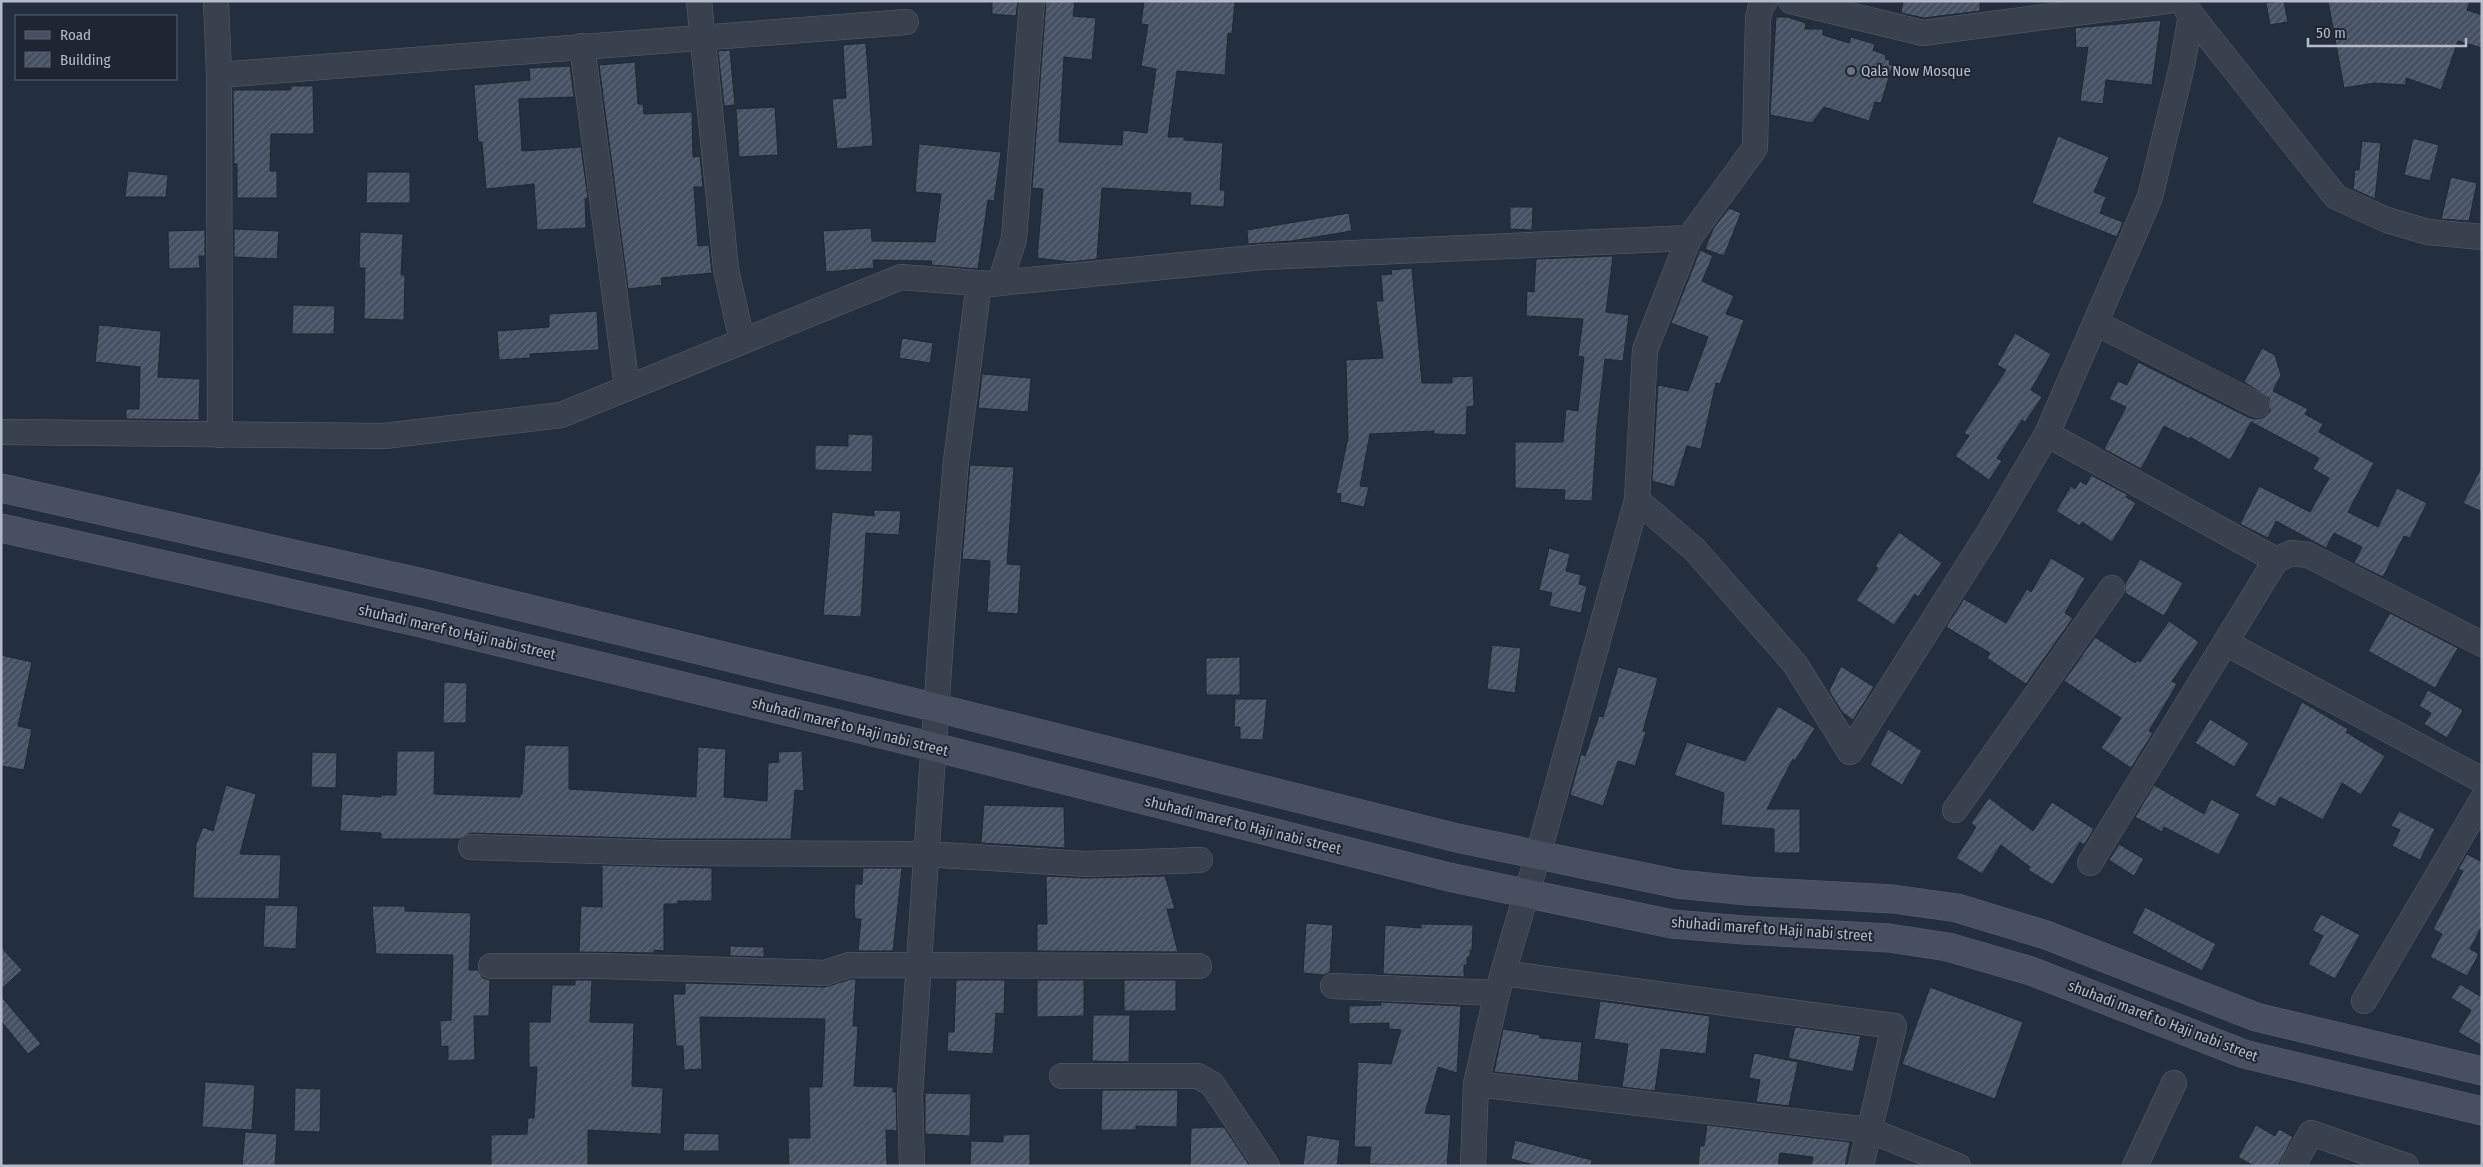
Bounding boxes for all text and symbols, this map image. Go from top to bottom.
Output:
legend [15,15,178,80]
scale bar [2308,15,2466,47]
text: 50 m [2316,24,2346,42]
text: Road [60,26,91,44]
text: Building [60,51,111,69]
place label: Qala Now Mosque [1861,62,1971,80]
marker: Qala Now Mosque [1845,65,1857,77]
street label: shuhadi maref to Haji nabi street [357,601,557,663]
street label: shuhadi maref to Haji nabi street [750,694,950,760]
street label: shuhadi maref to Haji nabi street [1143,792,1343,858]
street label: shuhadi maref to Haji nabi street [1671,913,1873,945]
street label: shuhadi maref to Haji nabi street [2066,976,2261,1066]

